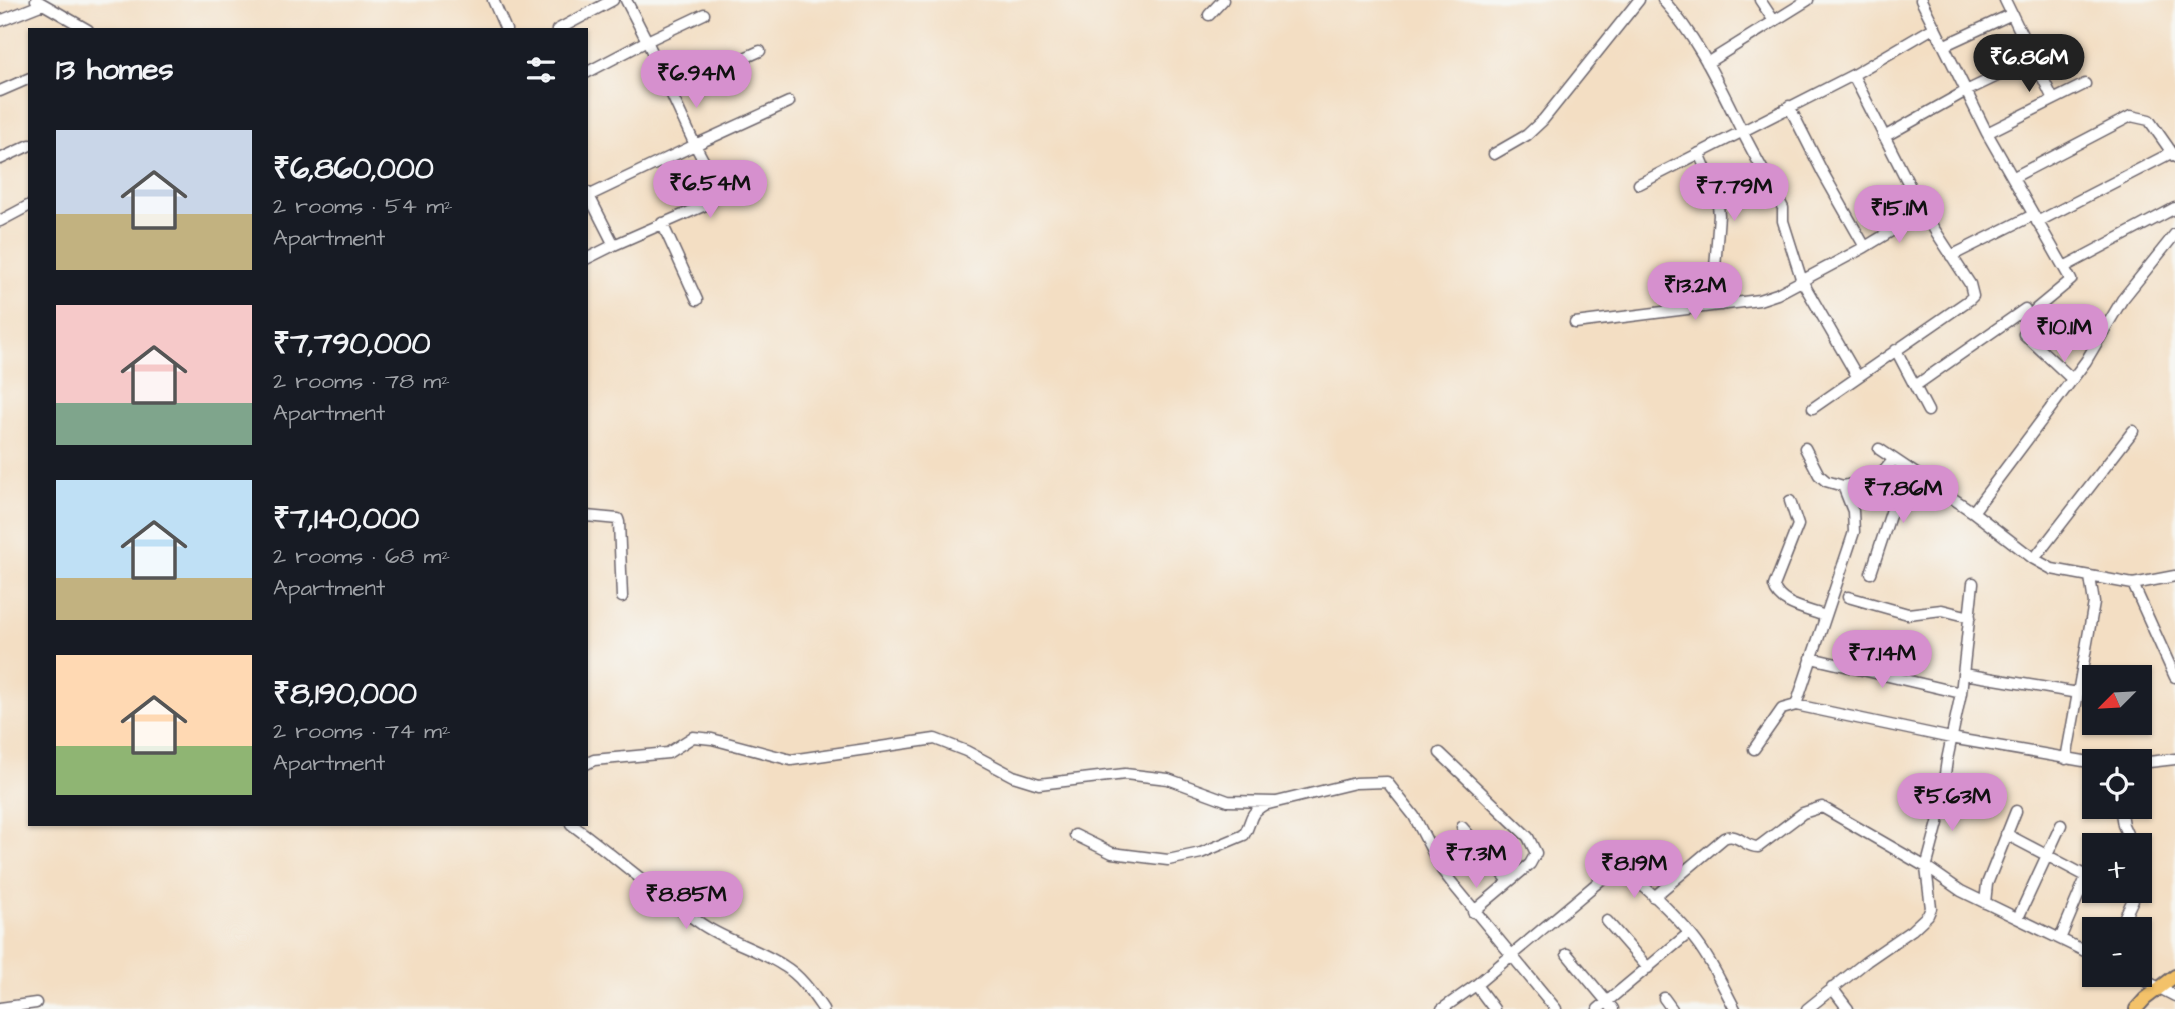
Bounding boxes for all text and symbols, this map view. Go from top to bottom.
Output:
pin: ₹6.86M [1972,34,2086,94]
text: ₹6.86M [1989,41,2069,73]
text: 13 homes [56,49,173,91]
pin: ₹6.94M [639,50,753,110]
icon: filters [522,51,560,89]
text: ₹6.94M [657,57,735,89]
text: ₹6,860,000 [273,148,434,190]
icon: home [112,158,196,242]
pin: ₹6.54M [653,160,767,220]
pin: ₹7.79M [1677,164,1791,223]
text: ₹6.54M [669,167,751,199]
text: ₹7.79M [1696,170,1772,202]
pin: ₹15.1M [1842,186,1956,245]
text: 2 rooms · 54 m² [273,190,453,222]
text: ₹15.1M [1870,192,1928,224]
text: Apartment [273,222,385,254]
pin: ₹13.2M [1638,262,1752,322]
text: ₹13.2M [1663,269,1727,301]
pin: ₹10.1M [2007,304,2121,364]
text: ₹10.1M [2036,311,2092,343]
text: ₹7,790,000 [273,323,431,365]
icon: home [112,333,196,417]
text: 2 rooms · 78 m² [273,365,450,397]
text: Apartment [273,397,385,429]
pin: ₹7.86M [1846,466,1960,525]
text: ₹7.86M [1864,472,1942,504]
text: ₹7,140,000 [273,498,419,540]
icon: home [112,508,196,592]
text: 2 rooms · 68 m² [273,540,450,572]
text: Apartment [273,572,385,604]
pin: ₹7.14M [1825,630,1939,690]
text: ₹7.14M [1848,637,1916,669]
north arrow [2082,665,2152,735]
map controls [2082,665,2152,987]
text: ₹8,190,000 [273,673,417,715]
icon: home [112,683,196,767]
text: 2 rooms · 74 m² [273,715,451,747]
text: Apartment [273,747,385,779]
button: locate [2082,749,2152,819]
pin: ₹5.63M [1895,774,2009,833]
text: ₹5.63M [1913,780,1991,812]
pin: ₹7.3M [1427,830,1525,890]
button: + [2082,833,2152,903]
text: ₹7.3M [1445,837,1507,869]
pin: ₹8.19M [1577,841,1691,900]
text: ₹8.19M [1601,847,1667,879]
pin: ₹8.85M [629,872,743,931]
text: ₹8.85M [645,878,727,910]
button: − [2082,917,2152,987]

